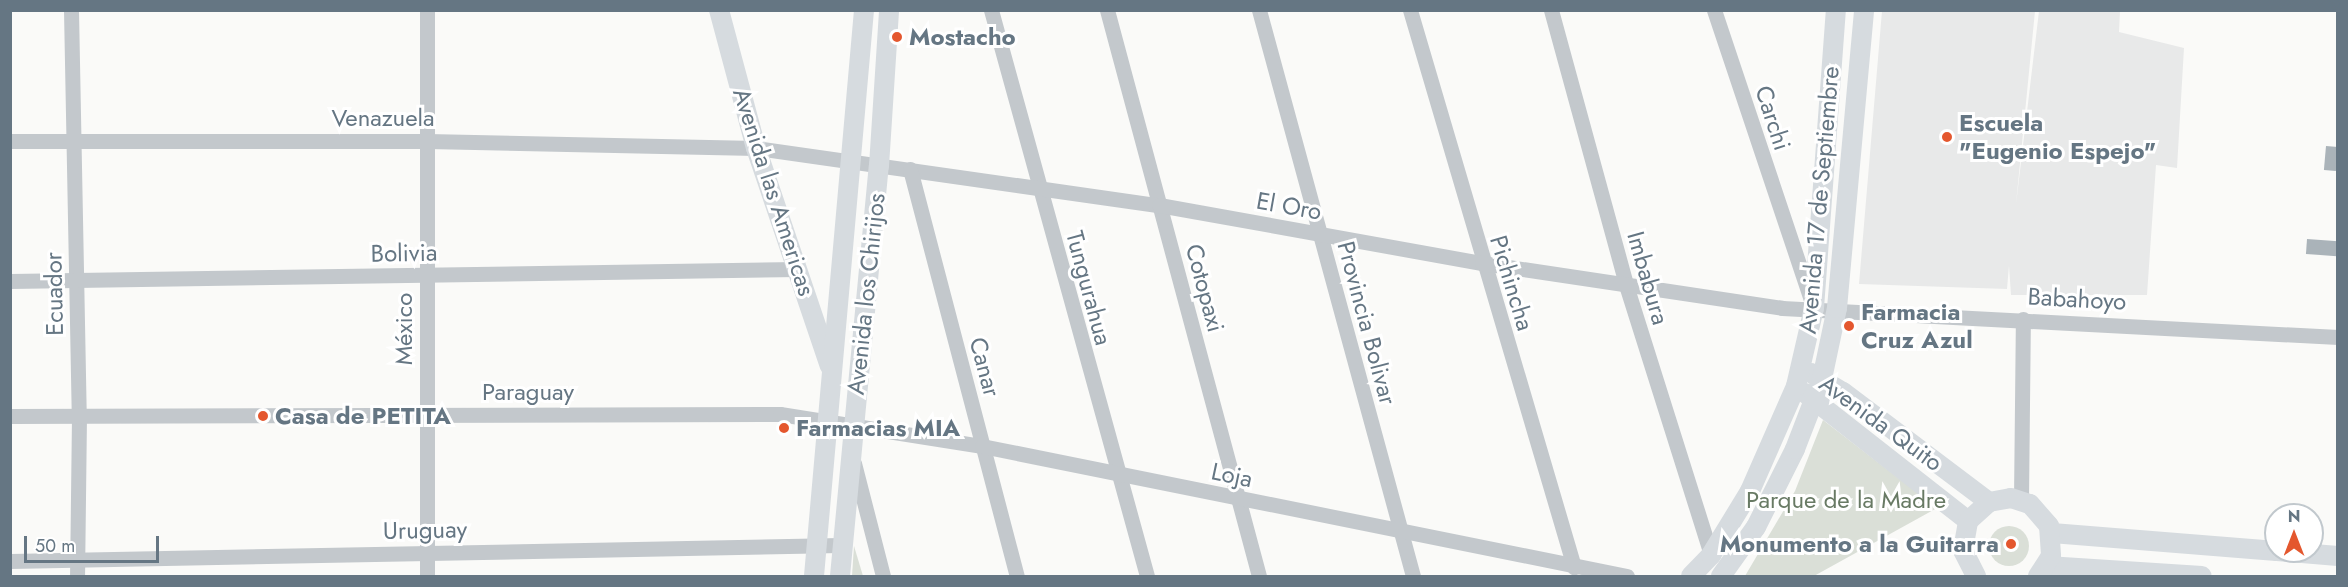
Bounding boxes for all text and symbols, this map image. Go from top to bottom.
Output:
place label: Mostacho [909,23,1016,51]
marker: Mostacho [890,30,904,44]
street label: Avenida 17 de Septiembre [1793,65,1845,335]
street label: Carchi [1749,82,1797,154]
street label: Avenida las Americas [727,85,821,299]
street label: Venazuela [331,104,435,132]
place label: Escuela "Eugenio Espejo" [1959,109,2156,165]
marker: Escuela "Eugenio Espejo" [1940,130,1954,144]
street label: El Oro [1254,186,1324,226]
street label: Avenida los Chirijos [841,192,891,396]
street label: Tungurahua [1060,228,1118,348]
street label: Imbabura [1621,228,1675,328]
street label: Pichincha [1484,232,1540,334]
street label: Bolivia [370,238,438,268]
street label: Provincia Bolivar [1331,238,1403,408]
street label: Cotopaxi [1179,241,1231,335]
street label: Ecuador [39,252,69,336]
street label: Babahoyo [2027,282,2127,316]
street label: México [390,293,418,365]
place label: Farmacia Cruz Azul [1861,298,1973,354]
marker: Farmacia Cruz Azul [1842,319,1856,333]
street label: Canar [963,334,1007,400]
street label: Avenida Quito [1814,369,1948,477]
street label: Paraguay [482,378,574,406]
place label: Casa de PETITA [275,402,451,430]
marker: Casa de PETITA [256,409,270,423]
place label: Farmacias MIA [796,414,960,442]
marker: Farmacias MIA [777,421,791,435]
street label: Loja [1209,457,1255,493]
park label: Parque de la Madre [1746,486,1946,514]
north arrow [2264,503,2324,563]
text: N [2288,505,2300,528]
street label: Uruguay [383,515,467,545]
scale bar [27,524,162,562]
place label: Monumento a la Guitarra [1720,530,1999,558]
text: 50 m [35,533,75,559]
marker: Monumento a la Guitarra [2004,537,2018,551]

